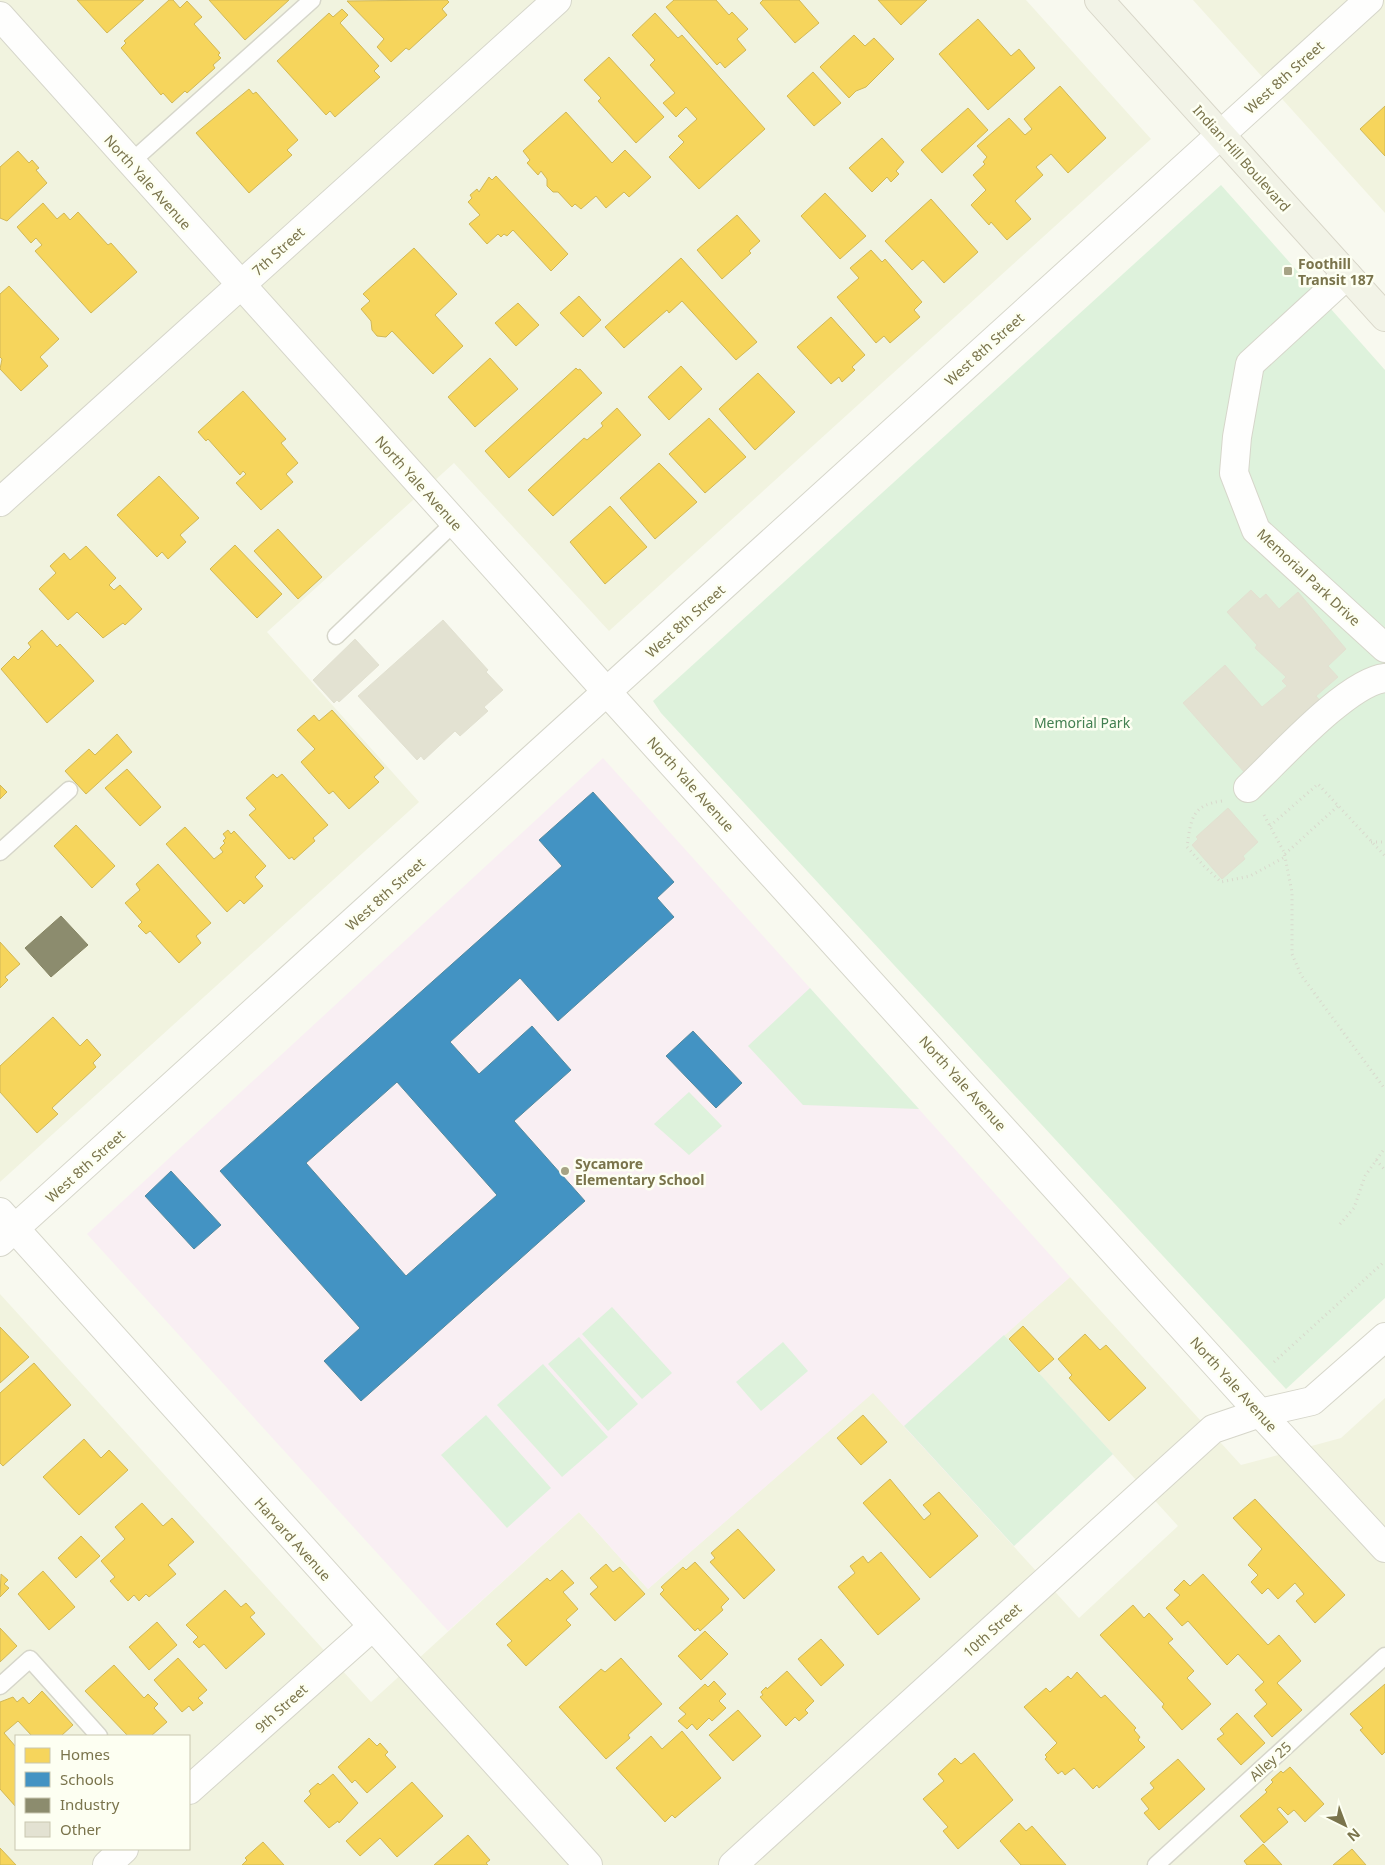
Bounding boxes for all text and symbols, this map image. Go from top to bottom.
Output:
street label: West 8th Street [1240,36,1328,118]
street label: Indian Hill Boulevard [1189,101,1295,215]
street label: North Yale Avenue [100,130,196,234]
street label: 7th Street [248,222,308,280]
place label: Foothill Transit 187 [1298,254,1374,289]
marker: Foothill Transit 187 [1282,265,1294,277]
street label: West 8th Street [940,308,1028,390]
street label: North Yale Avenue [371,431,467,535]
street label: Memorial Park Drive [1253,524,1365,630]
street label: West 8th Street [641,580,729,662]
park label: Memorial Park [1034,713,1131,732]
street label: North Yale Avenue [643,732,739,836]
street label: West 8th Street [341,853,429,935]
street label: North Yale Avenue [915,1031,1011,1135]
street label: West 8th Street [41,1125,129,1207]
place label: Sycamore Elementary School [575,1154,705,1189]
marker: Sycamore Elementary School [559,1165,571,1177]
street label: North Yale Avenue [1186,1332,1282,1436]
street label: Harvard Avenue [251,1493,336,1585]
street label: 10th Street [959,1599,1025,1661]
street label: 9th Street [251,1679,311,1737]
legend [15,1735,190,1850]
street label: Alley 25 [1245,1737,1295,1785]
text: Homes [60,1744,110,1764]
text: Schools [60,1769,114,1789]
text: Industry [60,1794,120,1814]
north arrow [1320,1800,1370,1850]
text: Other [60,1819,101,1839]
text: N [1343,1824,1365,1846]

